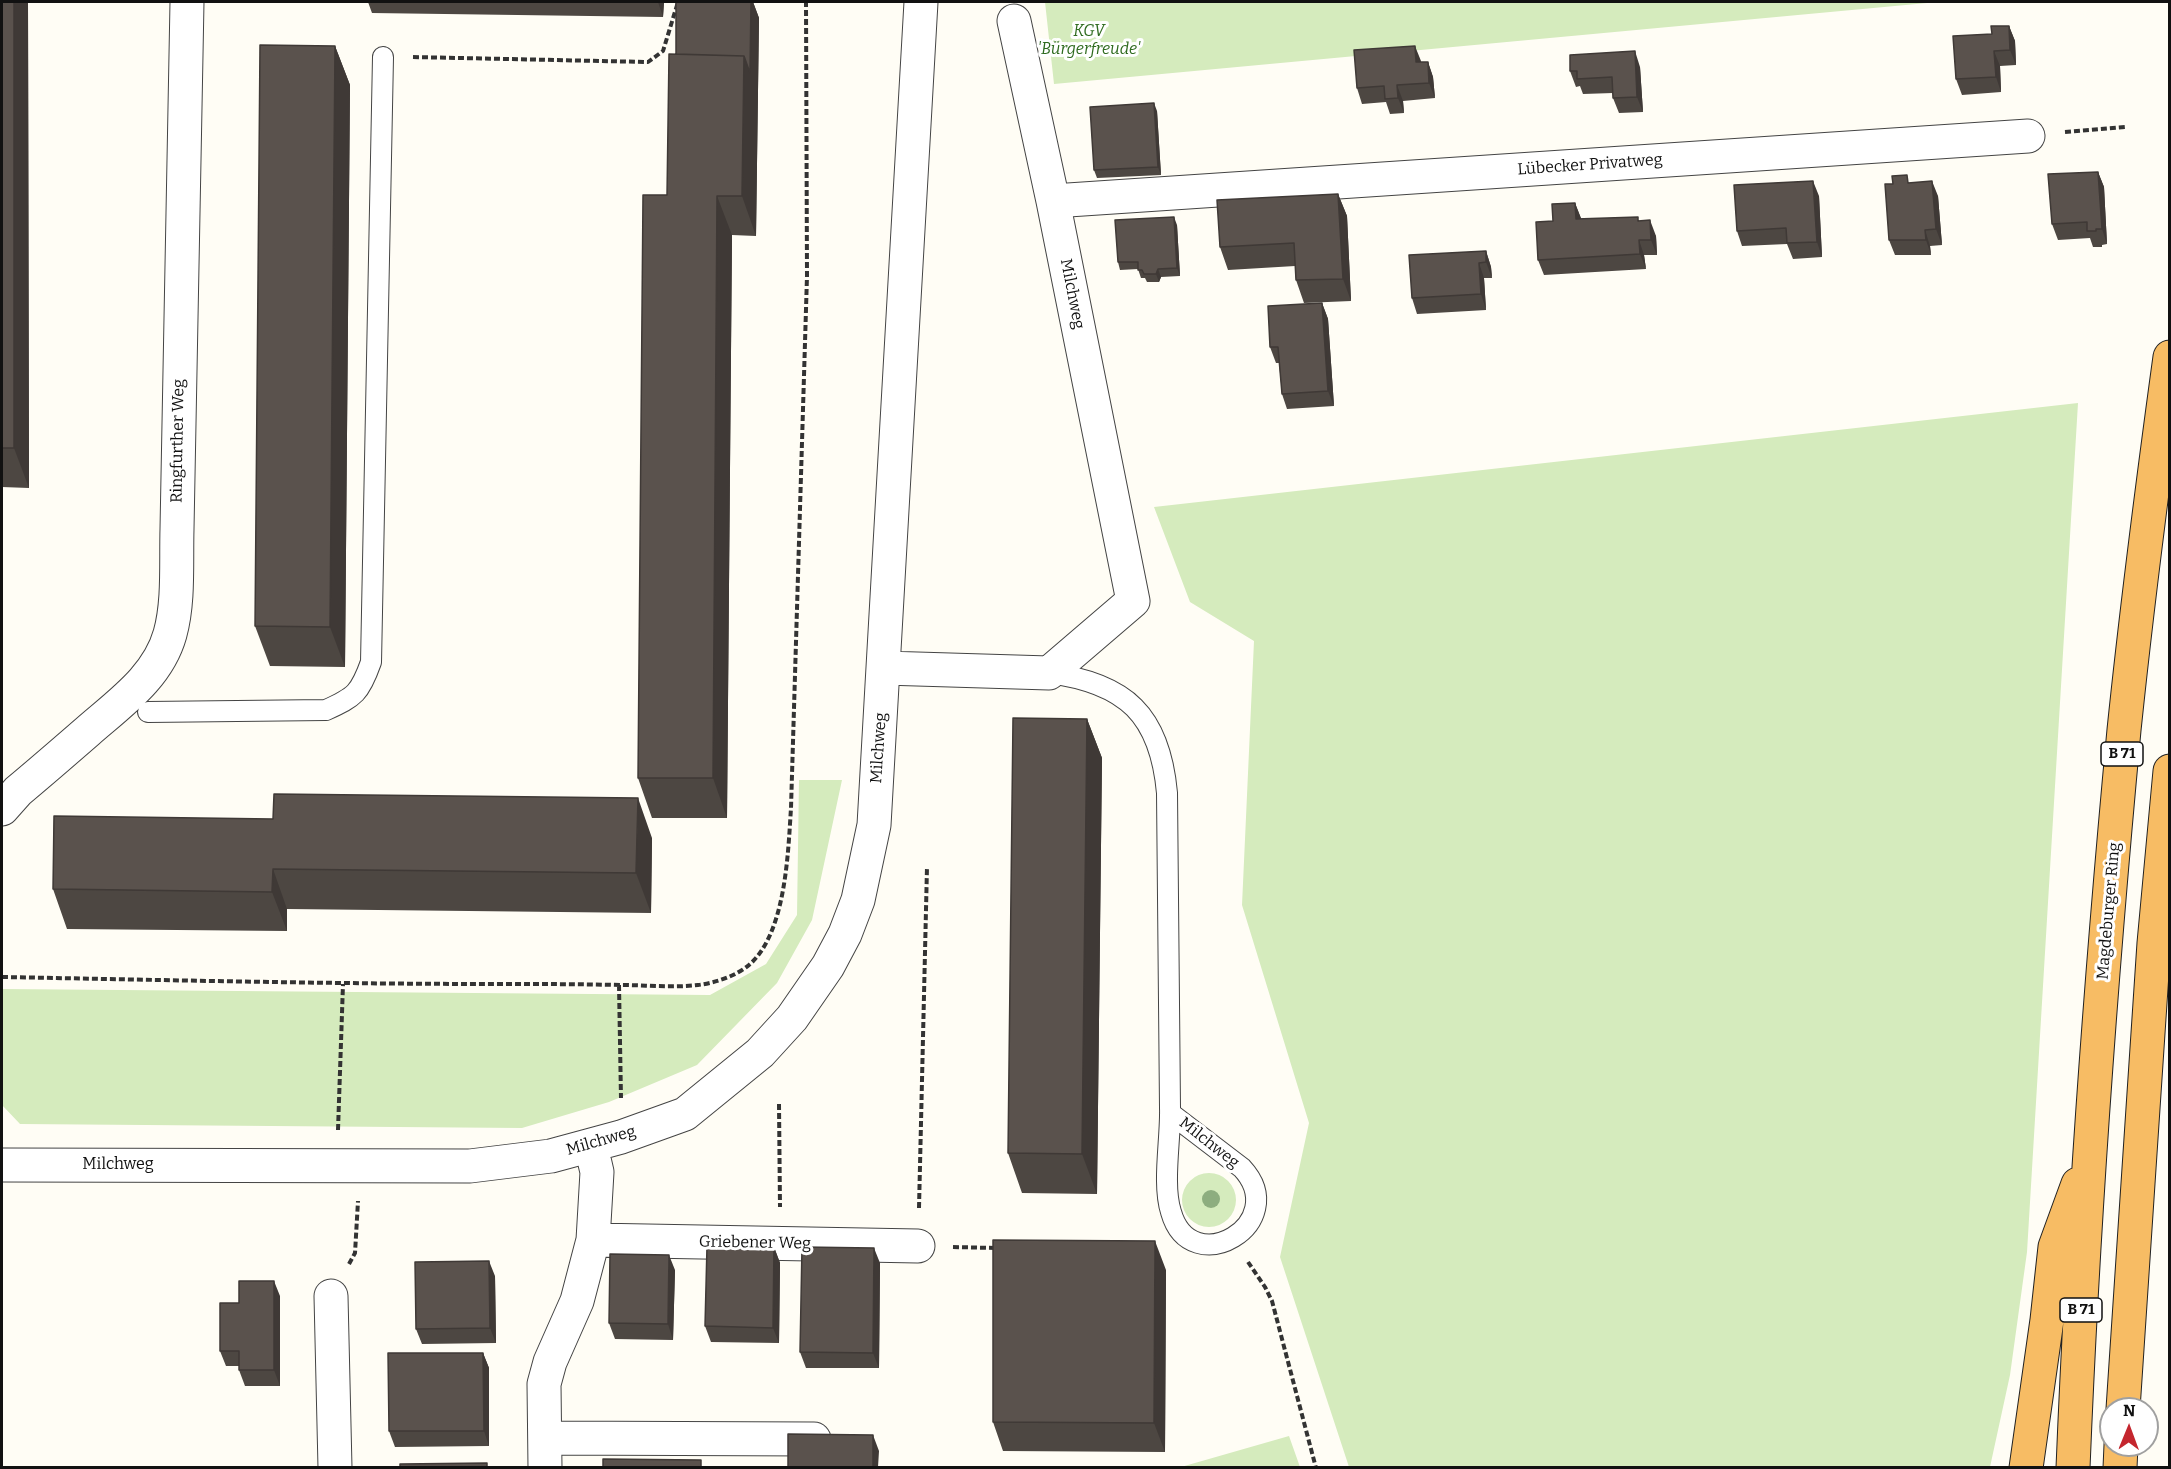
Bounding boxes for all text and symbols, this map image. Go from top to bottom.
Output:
park label: KGV 'Bürgerfreude' [1037,22,1141,60]
street label: Lübecker Privatweg [1517,150,1663,180]
street label: Milchweg [1056,257,1088,331]
street label: Ringfurther Weg [167,379,189,503]
street label: Milchweg [867,712,891,784]
road number: B 71 [2101,742,2143,766]
street label: Magdeburger Ring [2093,842,2125,980]
street label: Milchweg [1175,1113,1243,1173]
street label: Milchweg [564,1122,638,1160]
street label: Milchweg [82,1155,154,1175]
street label: Griebener Weg [699,1232,811,1254]
road number: B 71 [2060,1298,2102,1322]
north arrow [2099,1397,2159,1457]
text: N [2123,1401,2136,1420]

